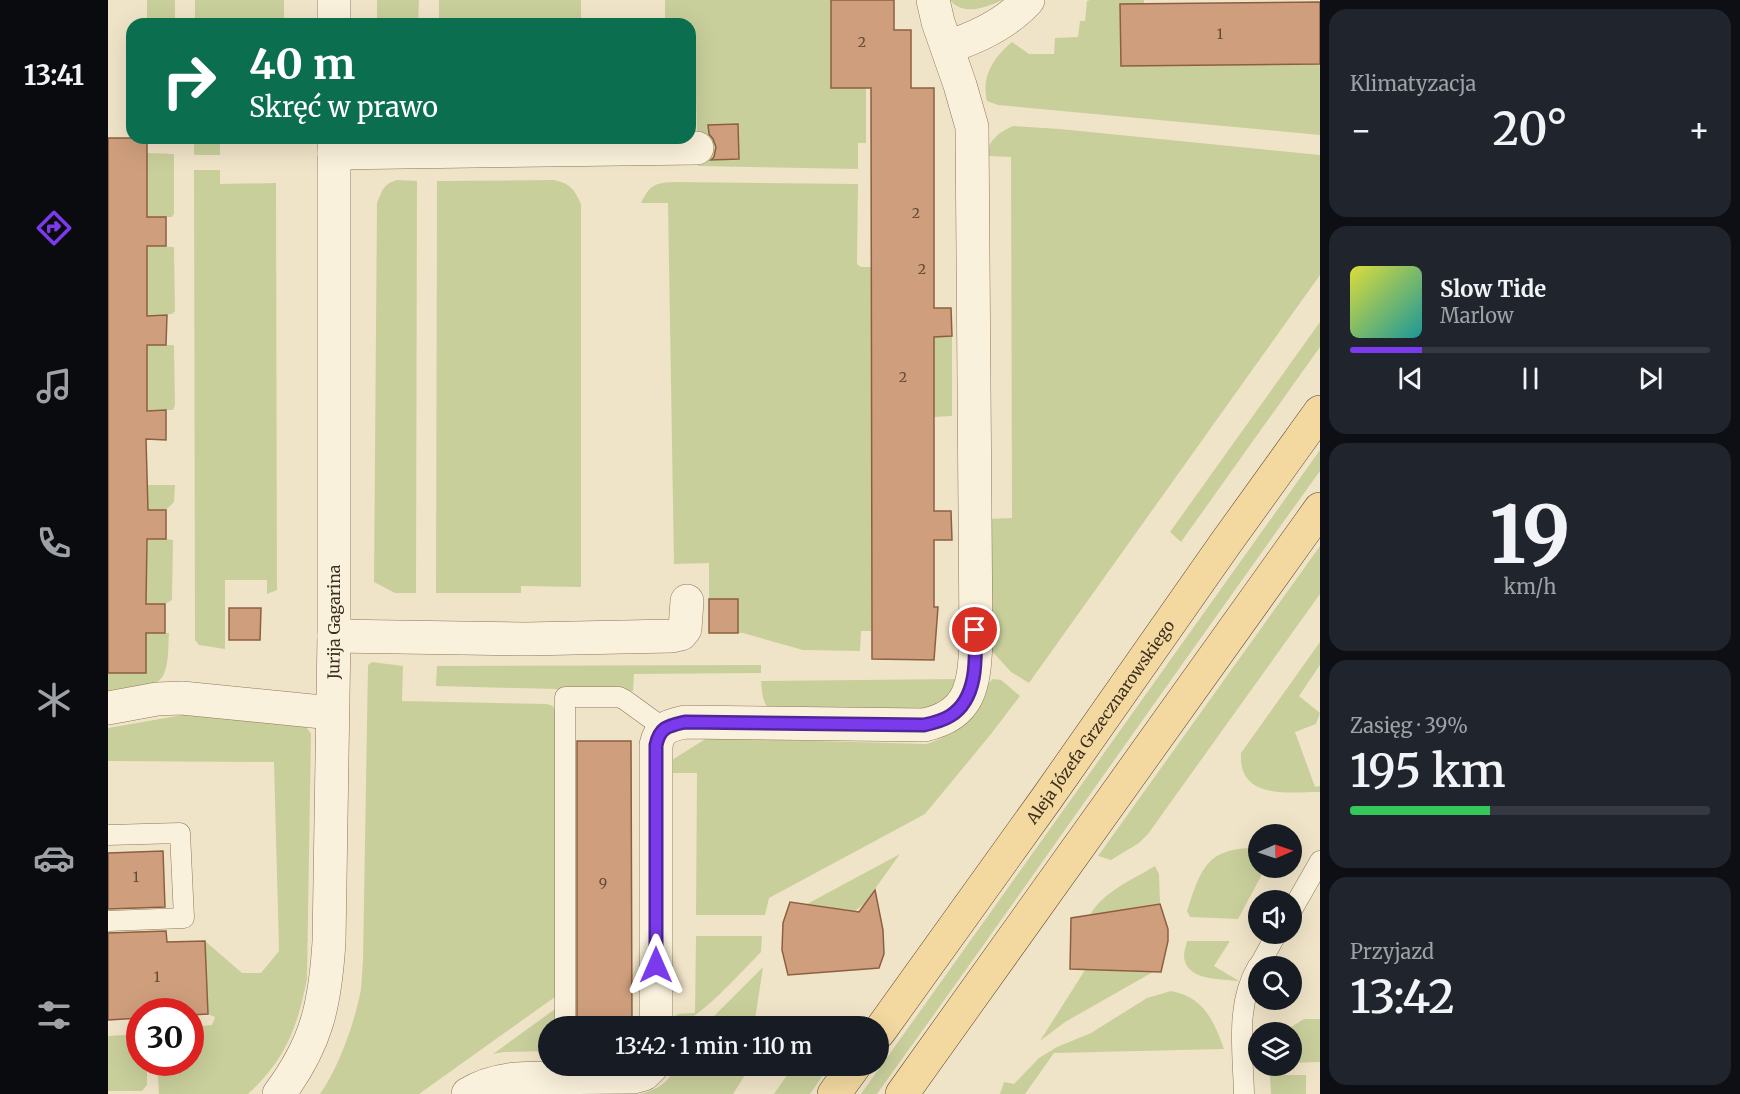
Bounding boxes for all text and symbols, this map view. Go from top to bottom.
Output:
house number: 1 [1217,25,1223,43]
house number: 2 [858,33,866,51]
text: 40 m [249,38,355,90]
icon: right [150,42,228,120]
text: 13:41 [24,58,84,92]
text: Klimatyzacja [1350,71,1476,96]
text: Skręć w prawo [249,90,438,124]
text: 20° [1492,101,1568,157]
text: − [1350,110,1372,151]
text: + [1688,110,1710,151]
house number: 2 [912,204,920,222]
icon: directions [33,207,75,249]
house number: 2 [918,260,926,278]
text: Slow Tide [1440,275,1546,303]
text: Marlow [1440,303,1514,328]
icon: previous [1394,362,1427,395]
icon: pause [1514,362,1547,395]
icon: next [1634,362,1667,395]
icon: music [33,365,75,407]
house number: 2 [899,368,907,386]
text: 19 [1490,486,1570,584]
icon: phone [33,522,75,564]
street label: Jurija Gagarina [323,564,344,680]
text: km/h [1504,574,1556,599]
pin [949,604,1000,655]
icon: arrive [958,613,991,646]
street label: Aleja Józefa Grzecznarowskiego [1021,616,1179,828]
icon: climate [33,679,75,721]
text: Zasięg · 39% [1350,713,1468,738]
text: 195 km [1350,743,1506,799]
north arrow [1248,824,1302,878]
map controls [1248,824,1302,1076]
icon: car [33,837,75,879]
house number: 1 [133,868,139,886]
house number: 9 [599,874,607,892]
button: sound [1248,890,1302,944]
position arrow [624,933,688,997]
text: Przyjazd [1350,939,1434,964]
button: search [1248,956,1302,1010]
house number: 1 [154,968,160,986]
text: 13:42 [1350,969,1455,1025]
icon: filters [33,994,75,1036]
speed limit sign: 30 [126,998,204,1076]
button: layers [1248,1022,1302,1076]
text: 13:42 · 1 min · 110 m [615,1032,812,1060]

